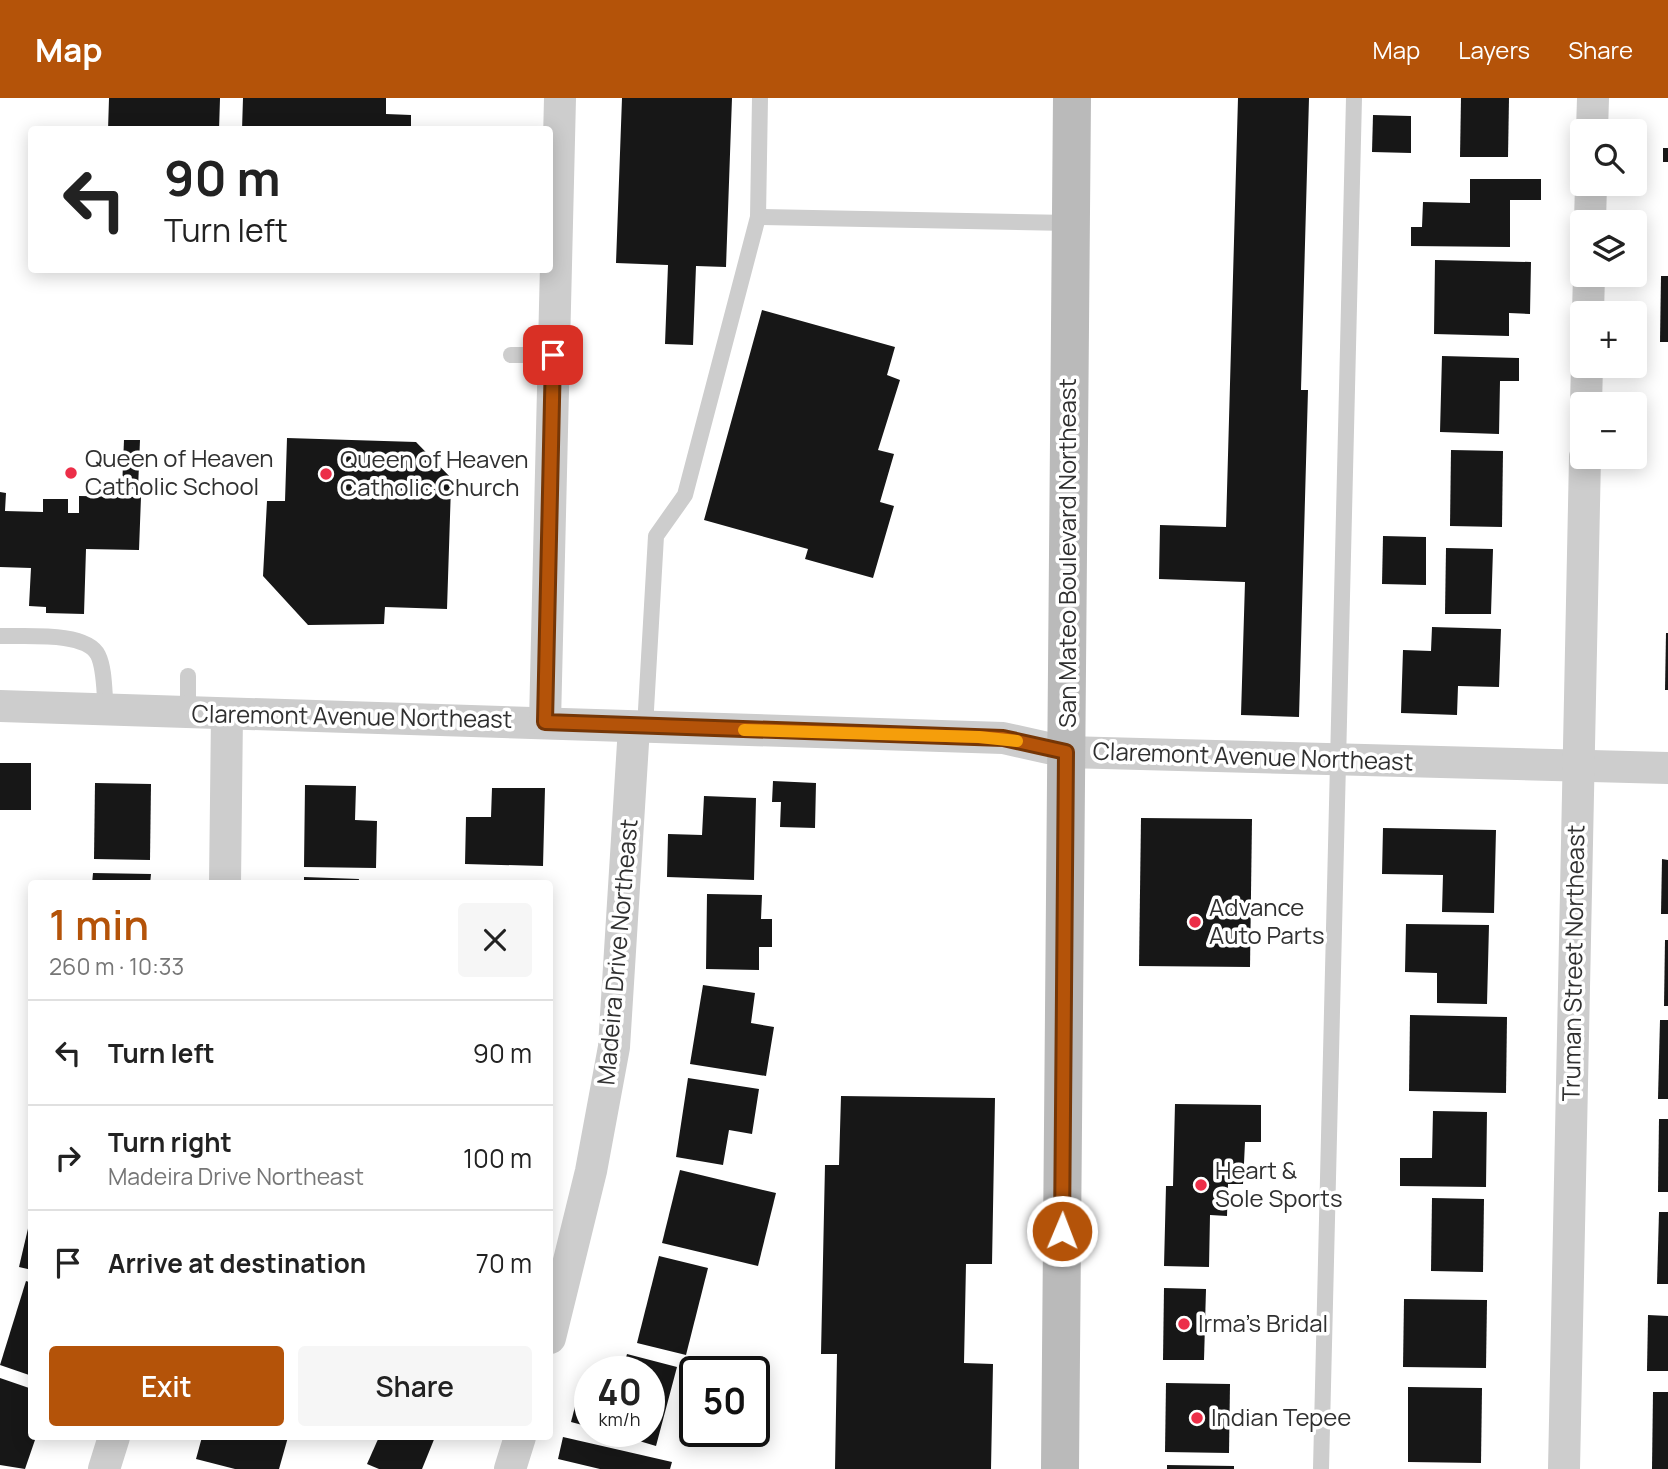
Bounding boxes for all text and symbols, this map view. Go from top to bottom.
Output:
text: Map [35,27,103,72]
text: Map [1373,33,1420,66]
text: Layers [1458,33,1530,66]
text: Share [1568,33,1633,66]
map controls [1570,119,1647,469]
button: search [1570,119,1647,196]
text: 90 m [164,144,281,211]
icon: left [49,154,140,245]
text: Turn left [164,208,288,252]
button: layers [1570,210,1647,287]
button: + [1570,301,1647,378]
pin [523,325,583,385]
icon: arrive [534,336,572,374]
street label: San Mateo Boulevard Northeast [1050,378,1083,728]
button: − [1570,392,1647,469]
place label: Queen of Heaven Catholic School [85,441,274,502]
place label: Queen of Heaven Catholic Church [340,442,529,503]
marker: Queen of Heaven Catholic School [63,465,79,481]
marker: Queen of Heaven Catholic Church [318,466,334,482]
street label: Claremont Avenue Northeast [191,696,513,735]
street label: Claremont Avenue Northeast [1092,733,1414,778]
street label: Madeira Drive Northeast [588,817,645,1086]
street label: Truman Street Northeast [1554,824,1591,1102]
place label: Advance Auto Parts [1209,890,1325,951]
text: 1 min [49,895,149,953]
button: close [458,903,532,977]
marker: Advance Auto Parts [1187,914,1203,930]
text: 260 m · 10:33 [49,950,184,982]
icon: left [49,1034,87,1072]
text: Turn left [108,1035,215,1071]
text: 90 m [473,1035,532,1071]
text: Turn right [108,1124,232,1160]
icon: right [49,1139,87,1177]
text: 100 m [463,1140,532,1176]
place label: Heart & Sole Sports [1215,1153,1343,1214]
text: Madeira Drive Northeast [108,1160,364,1192]
marker: Heart & Sole Sports [1193,1177,1209,1193]
position arrow [1025,1194,1099,1268]
icon: arrive [49,1244,87,1282]
text: Arrive at destination [108,1245,366,1281]
text: 70 m [476,1245,532,1281]
place label: Irma's Bridal [1198,1306,1328,1339]
marker: Irma's Bridal [1176,1316,1192,1332]
button: Exit [49,1346,284,1426]
button: Share [298,1346,532,1426]
speed limit sign: 50 [679,1356,770,1447]
text: 40 [597,1368,642,1416]
place label: Indian Tepee [1211,1400,1351,1433]
text: km/h [599,1407,640,1431]
marker: Indian Tepee [1189,1410,1205,1426]

